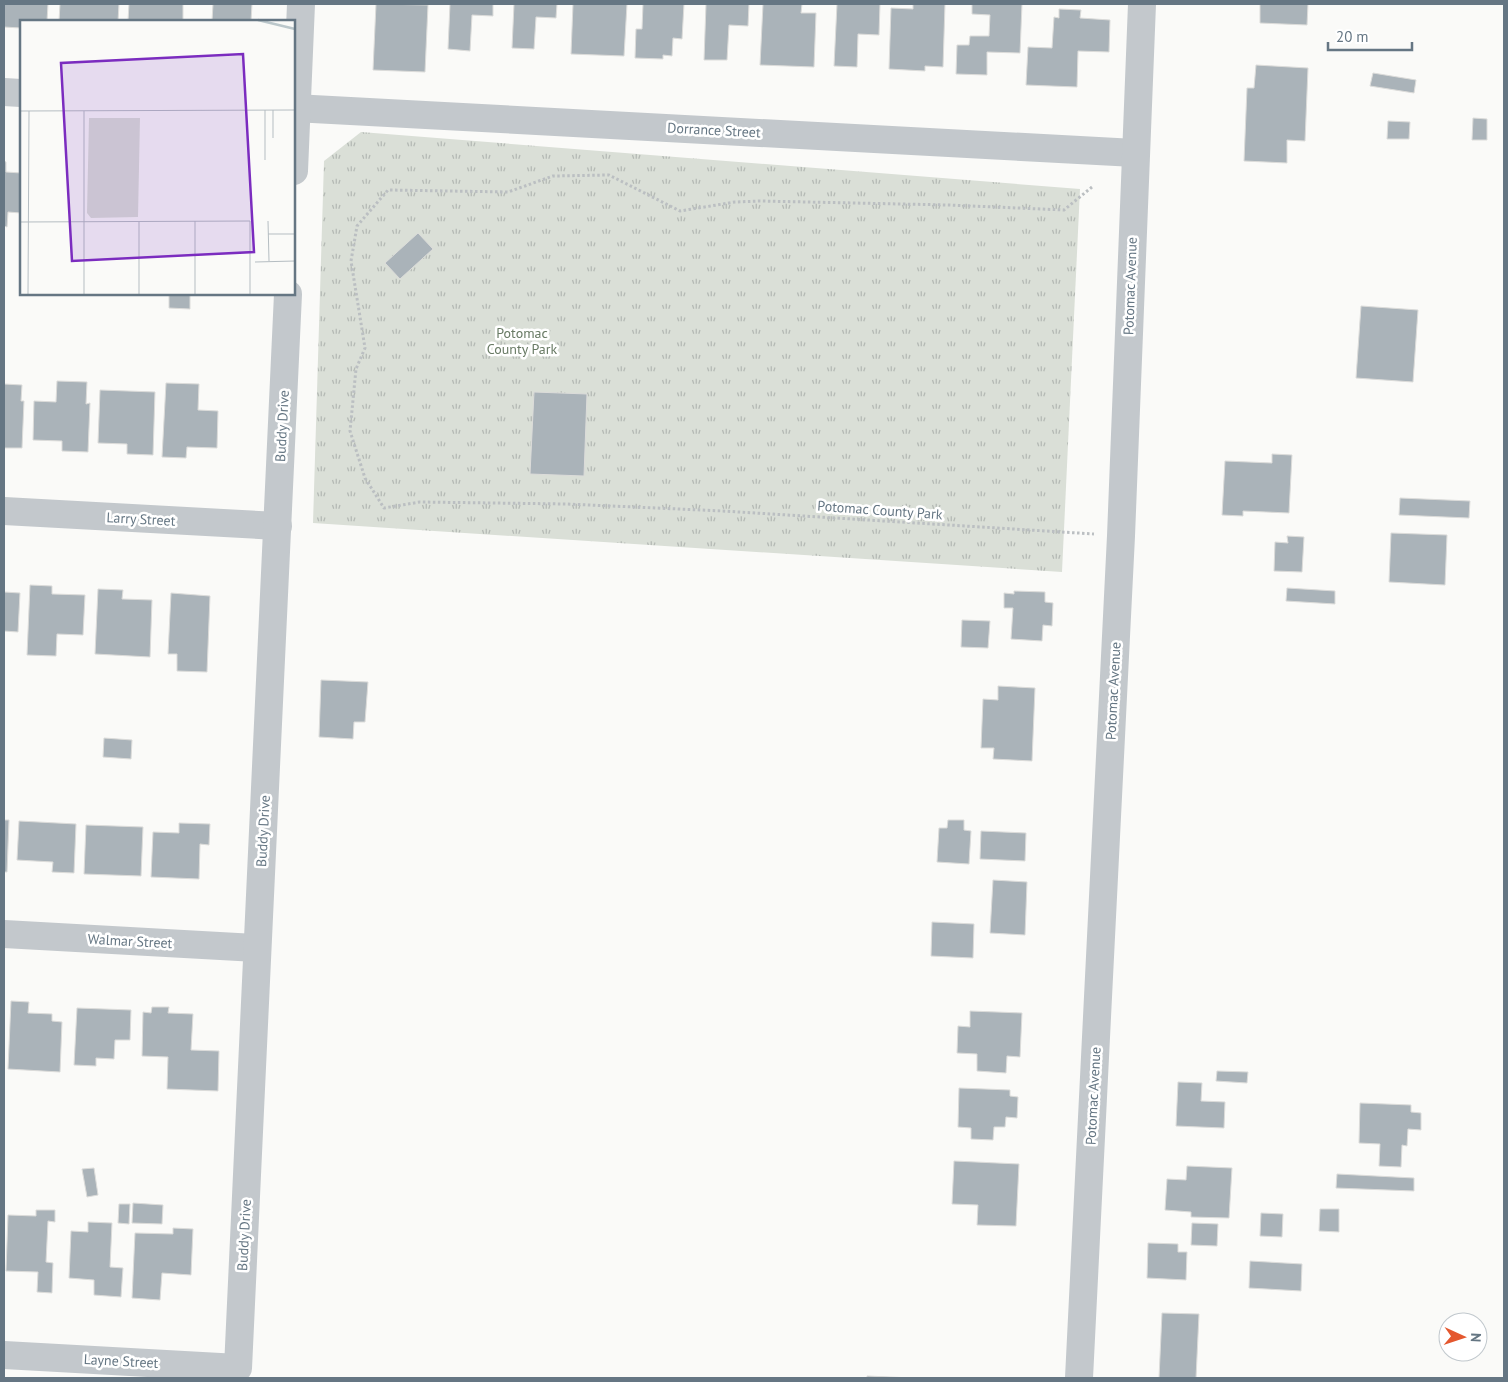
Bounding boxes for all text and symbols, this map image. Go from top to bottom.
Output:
inset map [20,20,295,295]
scale bar [1328,20,1412,52]
text: 20 m [1336,27,1369,46]
street label: Dorrance Street [667,119,761,141]
street label: Potomac Avenue [1119,237,1141,335]
park label: Potomac County Park [487,324,558,358]
street label: Buddy Drive [271,390,293,462]
street label: Potomac County Park [817,497,943,523]
street label: Larry Street [106,508,176,530]
street label: Potomac Avenue [1101,641,1125,741]
street label: Buddy Drive [252,795,274,867]
street label: Walmar Street [87,930,173,952]
street label: Potomac Avenue [1081,1046,1105,1146]
street label: Buddy Drive [233,1199,255,1271]
north arrow [1438,1312,1488,1362]
text: N [1467,1333,1485,1343]
street label: Layne Street [83,1350,159,1372]

